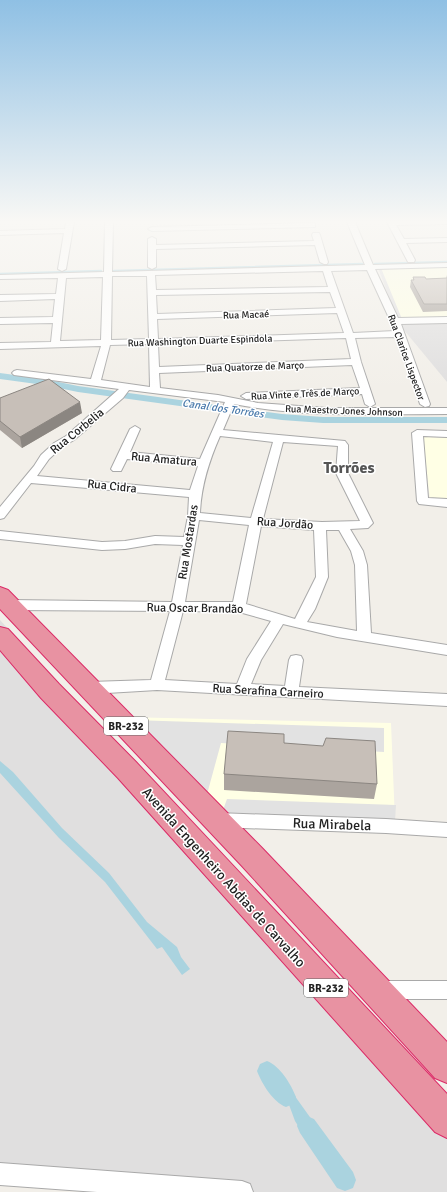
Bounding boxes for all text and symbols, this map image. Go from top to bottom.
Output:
street label: Rua Macaé [223,308,269,322]
street label: Rua Clarice Lispector [385,313,427,402]
street label: Rua Washington Duarte Espindola [127,332,273,350]
street label: Rua Quatorze de Março [206,359,304,375]
street label: Rua Vinte e Três de Março [250,385,360,403]
water label: Canal dos Torrões [181,396,266,421]
street label: Rua Maestro Jones Johnson [285,403,403,419]
street label: Rua Corbelia [47,405,107,458]
street label: Rua Amatura [130,449,198,470]
district label: Torrões [324,458,374,478]
street label: Rua Cidra [87,476,137,497]
street label: Rua Mostardas [175,504,202,581]
street label: Rua Jordão [256,514,314,533]
street label: Rua Oscar Brandão [146,600,244,617]
street label: Rua Serafina Carneiro [212,681,324,702]
road number: BR-232 [104,717,148,735]
street label: Avenida Engenheiro Abdias de Carvalho [138,784,309,971]
street label: Rua Mirabela [292,815,372,834]
road number: BR-232 [304,979,348,997]

